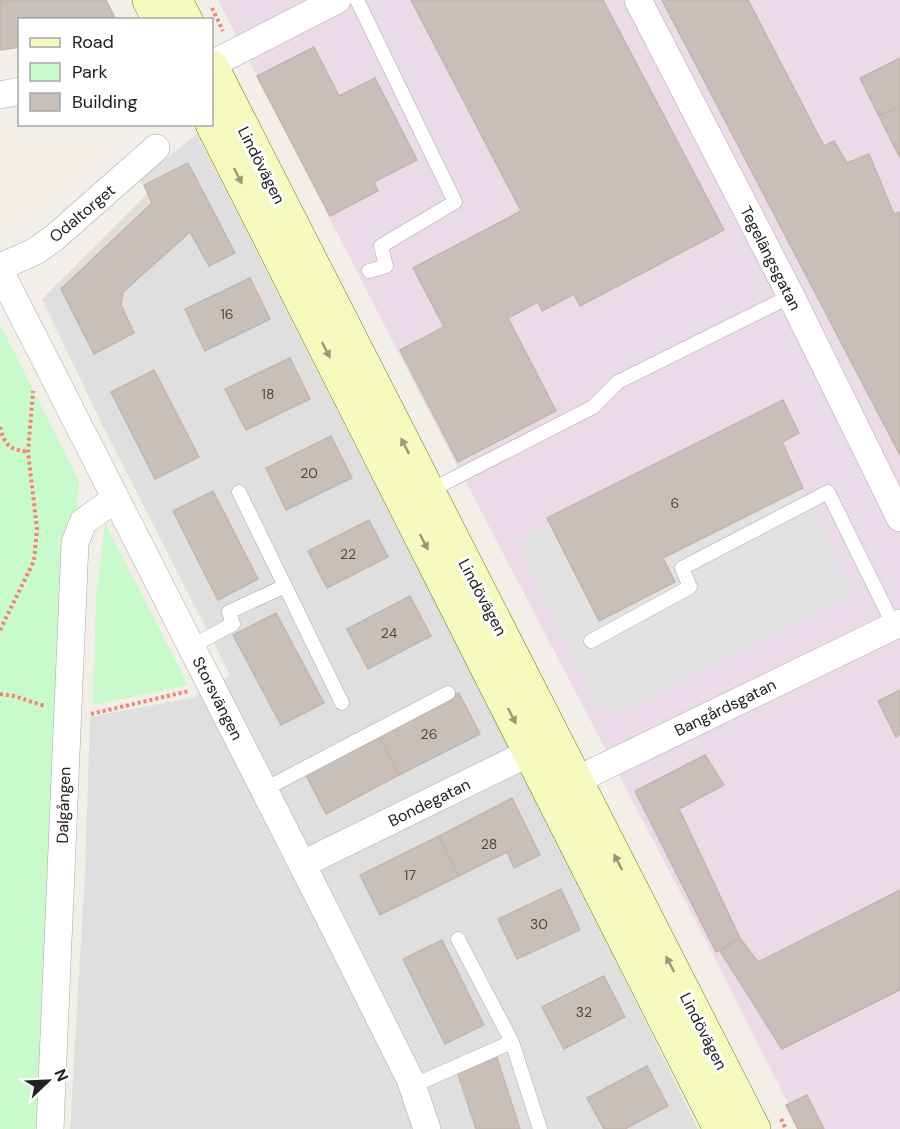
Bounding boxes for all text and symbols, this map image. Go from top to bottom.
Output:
legend [18,18,213,126]
text: Road [72,30,114,54]
text: Park [72,60,108,84]
text: Building [72,90,137,114]
street label: Lindövägen [233,123,290,208]
one-way arrow [233,167,243,184]
street label: Odaltorget [45,180,120,247]
street label: Tegelängsgatan [735,203,806,314]
house number: 16 [220,305,234,323]
one-way arrow [322,341,331,358]
house number: 18 [262,385,274,403]
one-way arrow [400,437,409,454]
house number: 20 [300,464,318,482]
house number: 6 [671,494,679,512]
one-way arrow [419,534,429,551]
house number: 22 [340,545,356,563]
street label: Lindövägen [454,555,512,639]
house number: 24 [381,624,398,642]
street label: Storsvängen [188,653,248,744]
street label: Bangårdsgatan [671,674,779,741]
one-way arrow [507,707,517,725]
house number: 26 [421,725,437,743]
street label: Dalgången [52,766,75,844]
street label: Bondegatan [385,774,474,831]
house number: 28 [481,835,497,853]
one-way arrow [613,854,623,871]
house number: 17 [404,866,416,884]
house number: 30 [530,915,548,933]
one-way arrow [665,956,675,973]
street label: Lindövägen [675,989,732,1074]
house number: 32 [576,1003,592,1021]
north arrow [18,1051,78,1111]
text: N [49,1066,73,1085]

